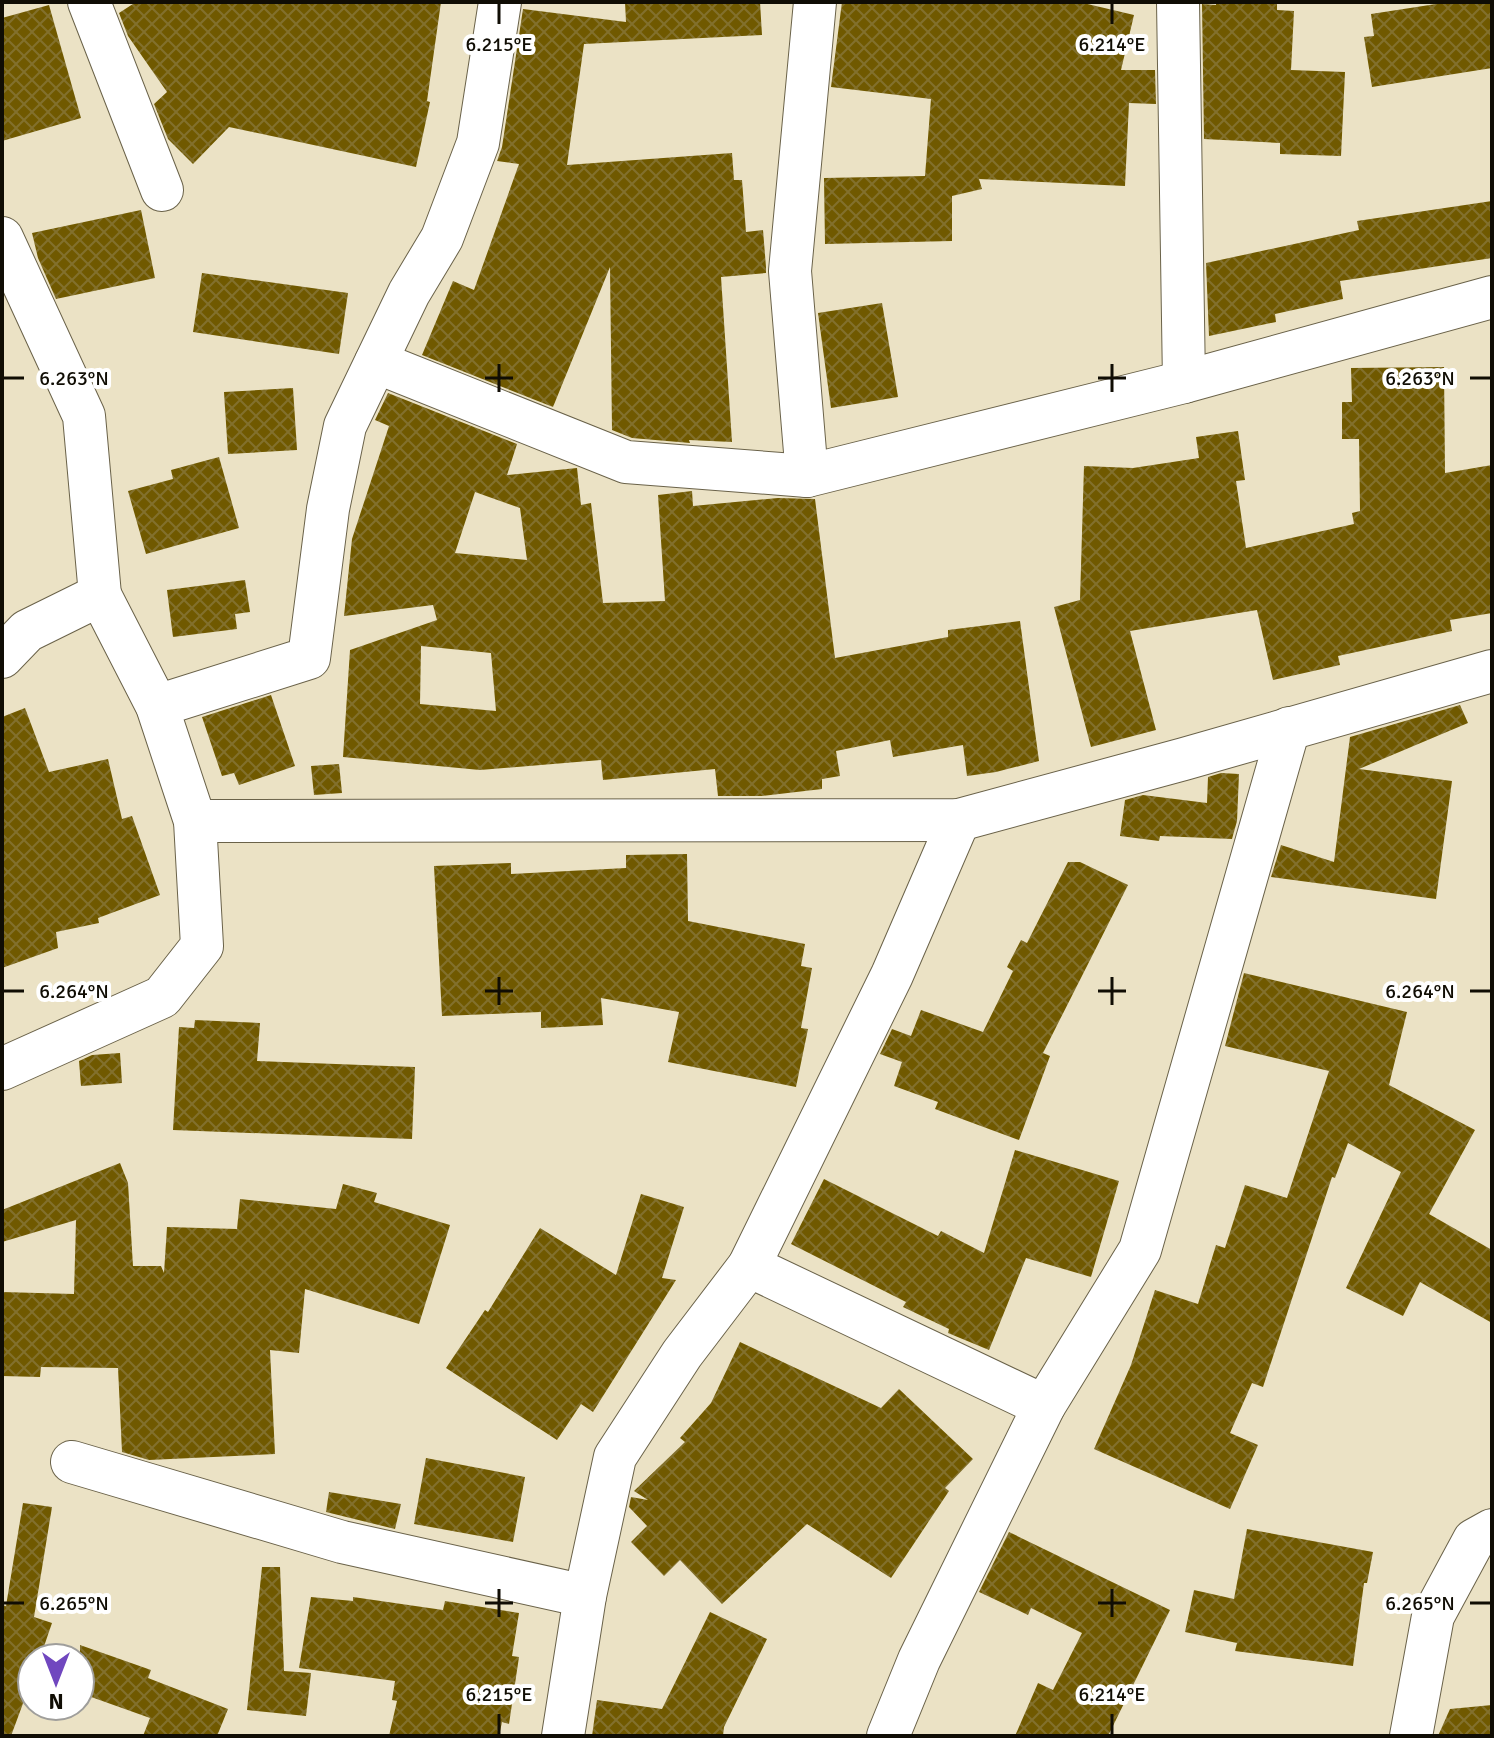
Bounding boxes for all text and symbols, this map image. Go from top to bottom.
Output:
text: 6.215°E [465,32,533,57]
text: 6.214°E [1078,32,1146,57]
text: 6.263°N [39,366,109,391]
text: 6.263°N [1385,366,1455,391]
text: 6.264°N [39,979,109,1004]
text: 6.264°N [1385,979,1455,1004]
text: 6.265°N [39,1591,109,1616]
text: 6.265°N [1385,1591,1455,1616]
north arrow [16,1642,96,1722]
text: 6.215°E [465,1682,533,1707]
text: 6.214°E [1078,1682,1146,1707]
text: N [48,1688,64,1715]

